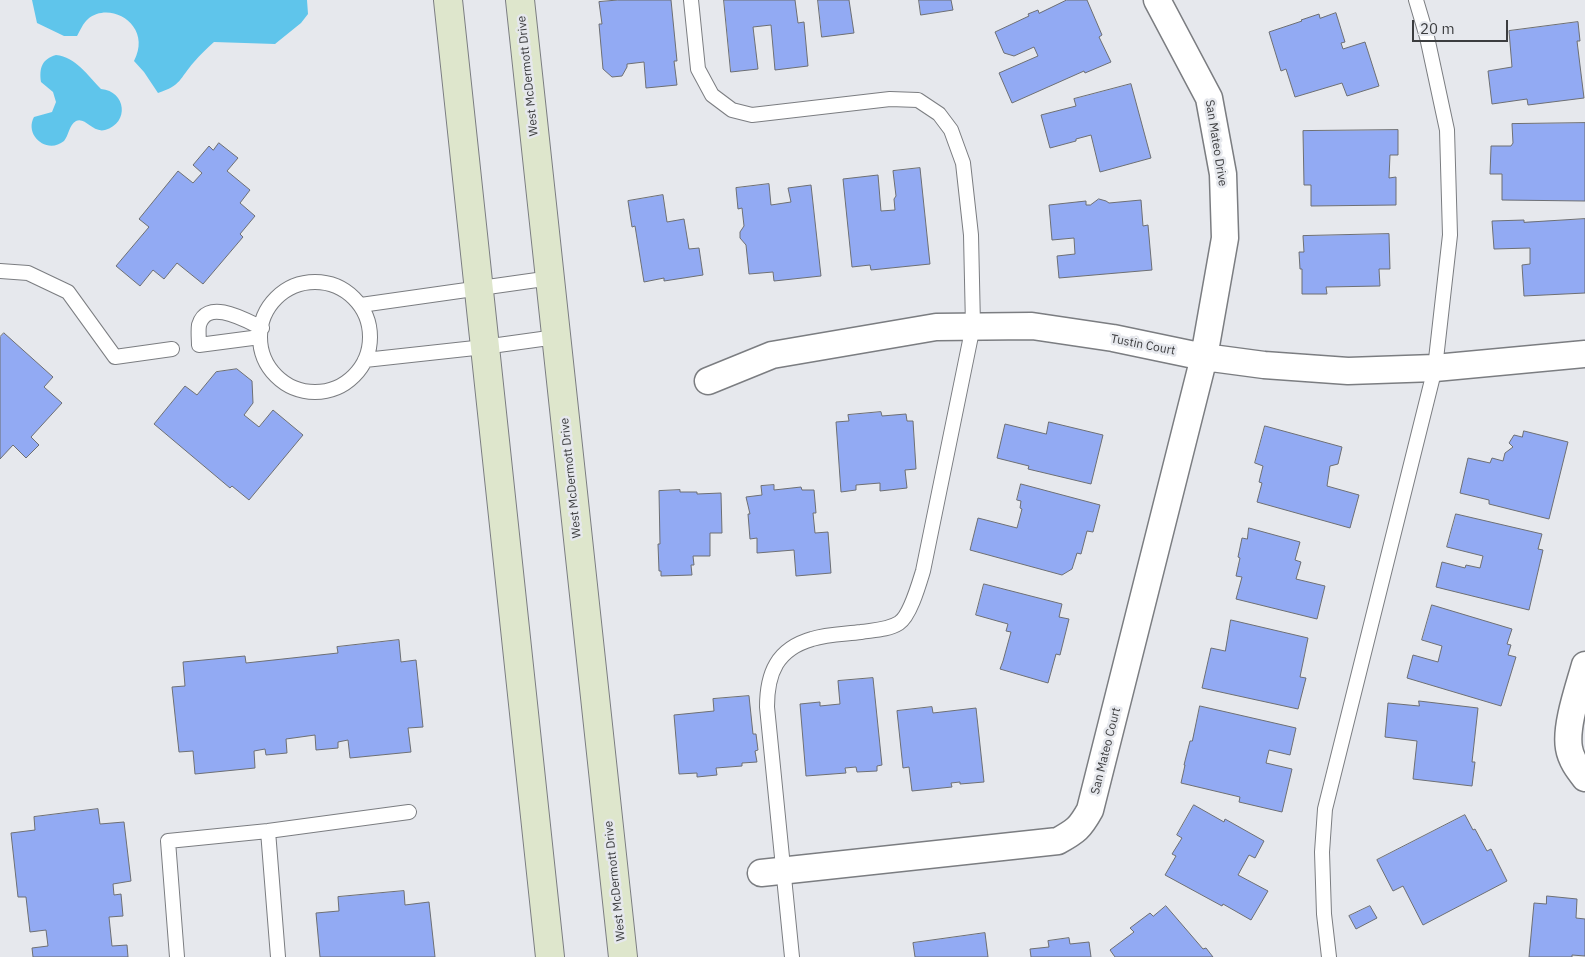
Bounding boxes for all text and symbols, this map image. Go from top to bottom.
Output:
scale bar [1415,10,1511,42]
street label: West McDermott Drive [515,15,541,137]
text: 20 m [1420,19,1455,38]
street label: San Mateo Drive [1202,99,1230,187]
street label: Tustin Court [1110,332,1176,358]
street label: West McDermott Drive [558,417,584,539]
street label: San Mateo Court [1088,706,1124,796]
street label: West McDermott Drive [602,820,628,942]

